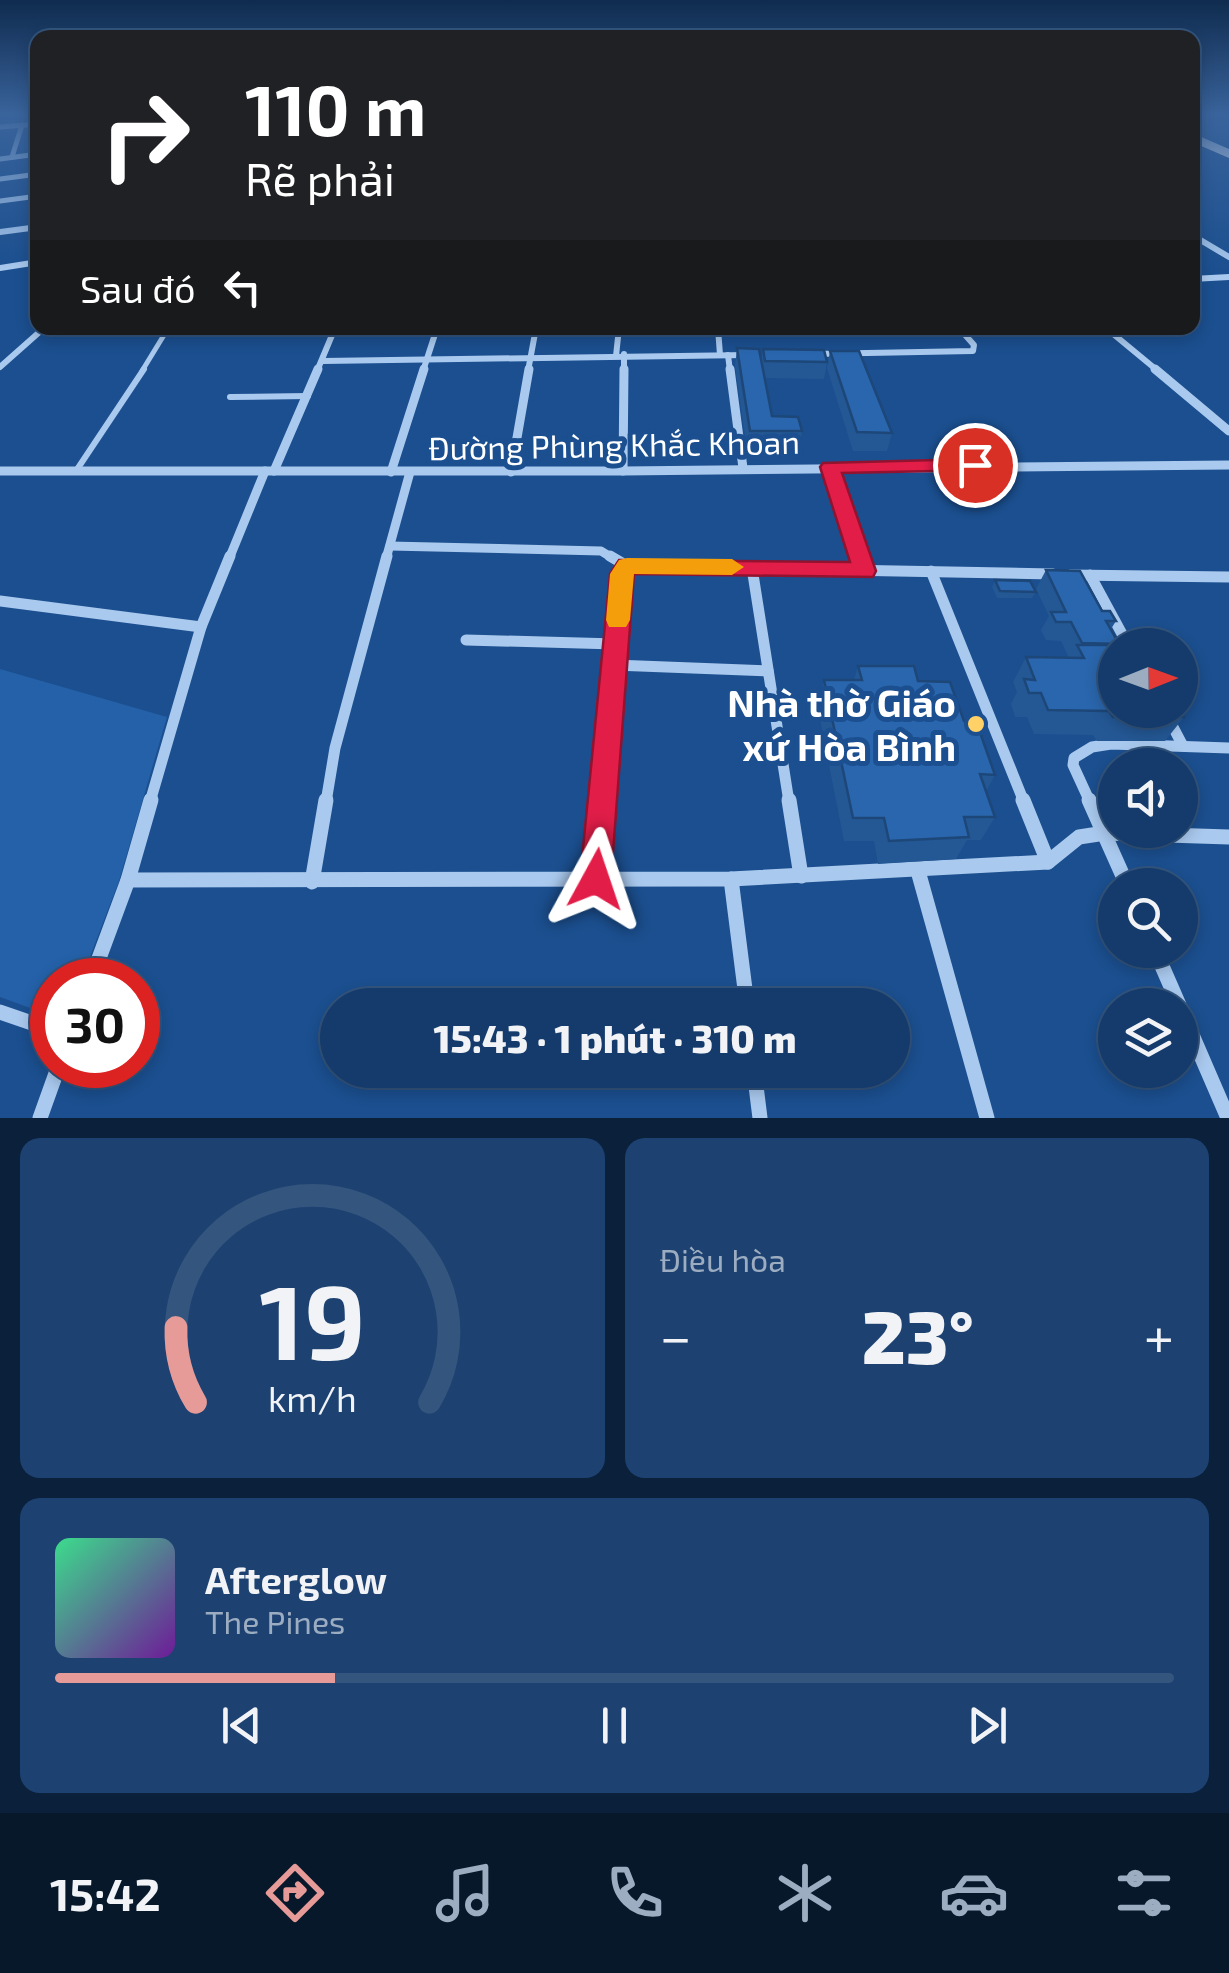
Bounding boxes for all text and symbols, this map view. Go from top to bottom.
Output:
text: 110 m [245,66,426,150]
icon: right [80,70,210,200]
text: Rẽ phải [245,151,395,205]
icon: left [215,260,270,315]
text: Sau đó [80,265,195,311]
street label: Đường Phùng Khắc Khoan [428,422,800,466]
pin [933,423,1018,508]
icon: arrive [948,438,1003,493]
north arrow [1098,628,1198,728]
map controls [1098,628,1198,1088]
place label: Nhà thờ Giáo xứ Hòa Bình [727,679,956,769]
marker: Nhà thờ Giáo xứ Hòa Bình [965,713,987,735]
button: sound [1098,748,1198,848]
position arrow [544,827,648,931]
button: search [1098,868,1198,968]
speed limit sign: 30 [30,958,160,1088]
button: layers [1098,988,1198,1088]
text: 15:43 · 1 phút · 310 m [433,1015,797,1061]
text: Điều hòa [660,1240,786,1278]
text: 19 [259,1256,365,1381]
text: 23° [862,1289,974,1379]
text: − [660,1302,692,1368]
text: + [1144,1302,1174,1368]
text: km/h [268,1376,357,1419]
text: Afterglow [205,1556,387,1602]
text: The Pines [205,1602,345,1640]
icon: previous [214,1698,269,1753]
icon: pause [587,1698,642,1753]
icon: next [960,1698,1015,1753]
icon: directions [260,1858,330,1928]
icon: music [430,1858,500,1928]
icon: phone [600,1858,670,1928]
icon: climate [770,1858,840,1928]
icon: car [939,1858,1009,1928]
icon: filters [1109,1858,1179,1928]
text: 15:42 [50,1866,161,1920]

